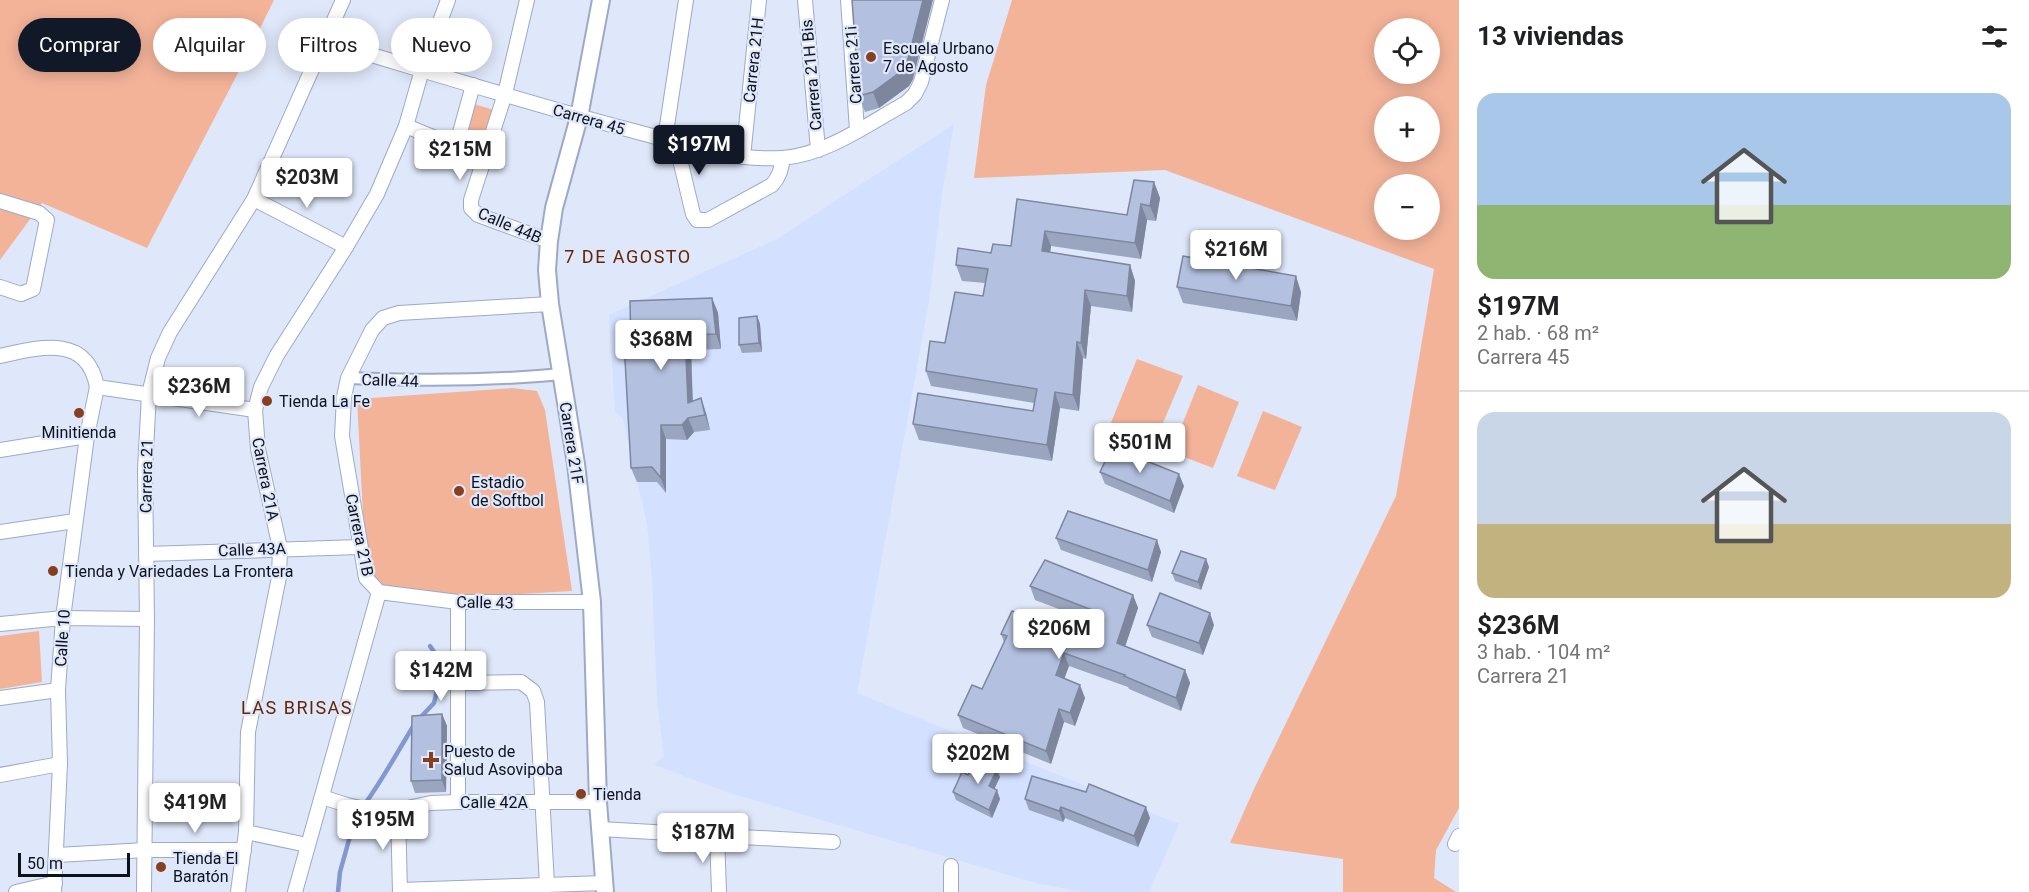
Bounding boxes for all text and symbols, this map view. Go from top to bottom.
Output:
street label: Carrera 21H [740,17,767,104]
chip: Comprar [18,18,141,72]
chip: Alquilar [153,18,266,72]
chip: Filtros [278,18,379,72]
chip: Nuevo [391,18,492,72]
map controls [1374,18,1440,240]
button: locate [1374,18,1440,84]
street label: Carrera 21H Bis [797,19,826,131]
icon: filters [1978,20,2011,53]
text: 13 viviendas [1477,21,1624,51]
street label: Carrera 21i [841,25,866,105]
place label: Escuela Urbano 7 de Agosto [883,39,994,76]
marker: Escuela Urbano 7 de Agosto [864,50,878,64]
button: + [1374,96,1440,162]
street label: Carrera 45 [551,100,627,139]
pin: $197M [657,125,741,176]
pin: $215M [418,130,502,181]
text: $197M [667,132,731,156]
icon: home [1690,132,1798,240]
text: $215M [428,137,492,161]
pin: $203M [265,158,349,209]
text: $203M [275,165,339,189]
button: − [1374,174,1440,240]
street label: Calle 44B [475,204,545,247]
pin: $216M [1194,230,1278,281]
text: $216M [1204,237,1268,261]
district label: 7 DE AGOSTO [564,246,692,267]
text: $197M [1477,291,1559,321]
pin: $368M [619,320,703,371]
text: 2 hab. · 68 m² [1477,321,1599,345]
text: $368M [629,327,693,351]
text: Carrera 45 [1477,345,1570,369]
pin: $236M [157,367,241,418]
street label: Calle 44 [361,370,419,391]
text: $236M [167,374,231,398]
place label: Tienda La Fe [279,392,370,411]
marker: Tienda La Fe [260,394,274,408]
street label: Carrera 21F [556,401,587,486]
marker: Minitienda [72,406,86,420]
place label: Minitienda [42,423,116,442]
pin: $501M [1098,423,1182,474]
text: $501M [1108,430,1172,454]
street label: Carrera 21A [248,436,283,523]
street label: Carrera 21 [136,439,157,513]
icon: home [1690,451,1798,559]
place label: Estadio de Softbol [471,473,544,510]
marker: Estadio de Softbol [452,484,466,498]
street label: Carrera 21B [341,492,378,578]
street label: Calle 43A [218,539,287,560]
place label: Tienda y Variedades La Frontera [65,562,293,581]
marker: Tienda y Variedades La Frontera [46,564,60,578]
street label: Calle 43 [456,593,514,612]
street label: Calle 10 [51,609,74,667]
pin: $206M [1017,609,1101,660]
text: $236M [1477,610,1559,640]
text: $206M [1027,616,1091,640]
text: 3 hab. · 104 m² [1477,640,1610,664]
pin: $142M [399,651,483,702]
text: $142M [409,658,473,682]
text: Carrera 21 [1477,664,1570,688]
district label: LAS BRISAS [241,697,353,718]
pin: $202M [936,734,1020,785]
text: $202M [946,741,1010,765]
place label: Puesto de Salud Asovipoba [444,742,563,779]
marker: Puesto de Salud Asovipoba [422,751,440,769]
pin: $419M [153,783,237,834]
place label: Tienda [593,785,641,804]
marker: Tienda [574,787,588,801]
text: $419M [163,790,227,814]
street label: Calle 42A [460,793,528,812]
pin: $195M [341,800,425,851]
text: $195M [351,807,415,831]
pin: $187M [661,813,745,864]
text: $187M [671,820,735,844]
place label: Tienda El Baratón [173,849,238,886]
scale bar [18,850,130,878]
text: 50 m [27,854,63,873]
marker: Tienda El Baratón [154,860,168,874]

